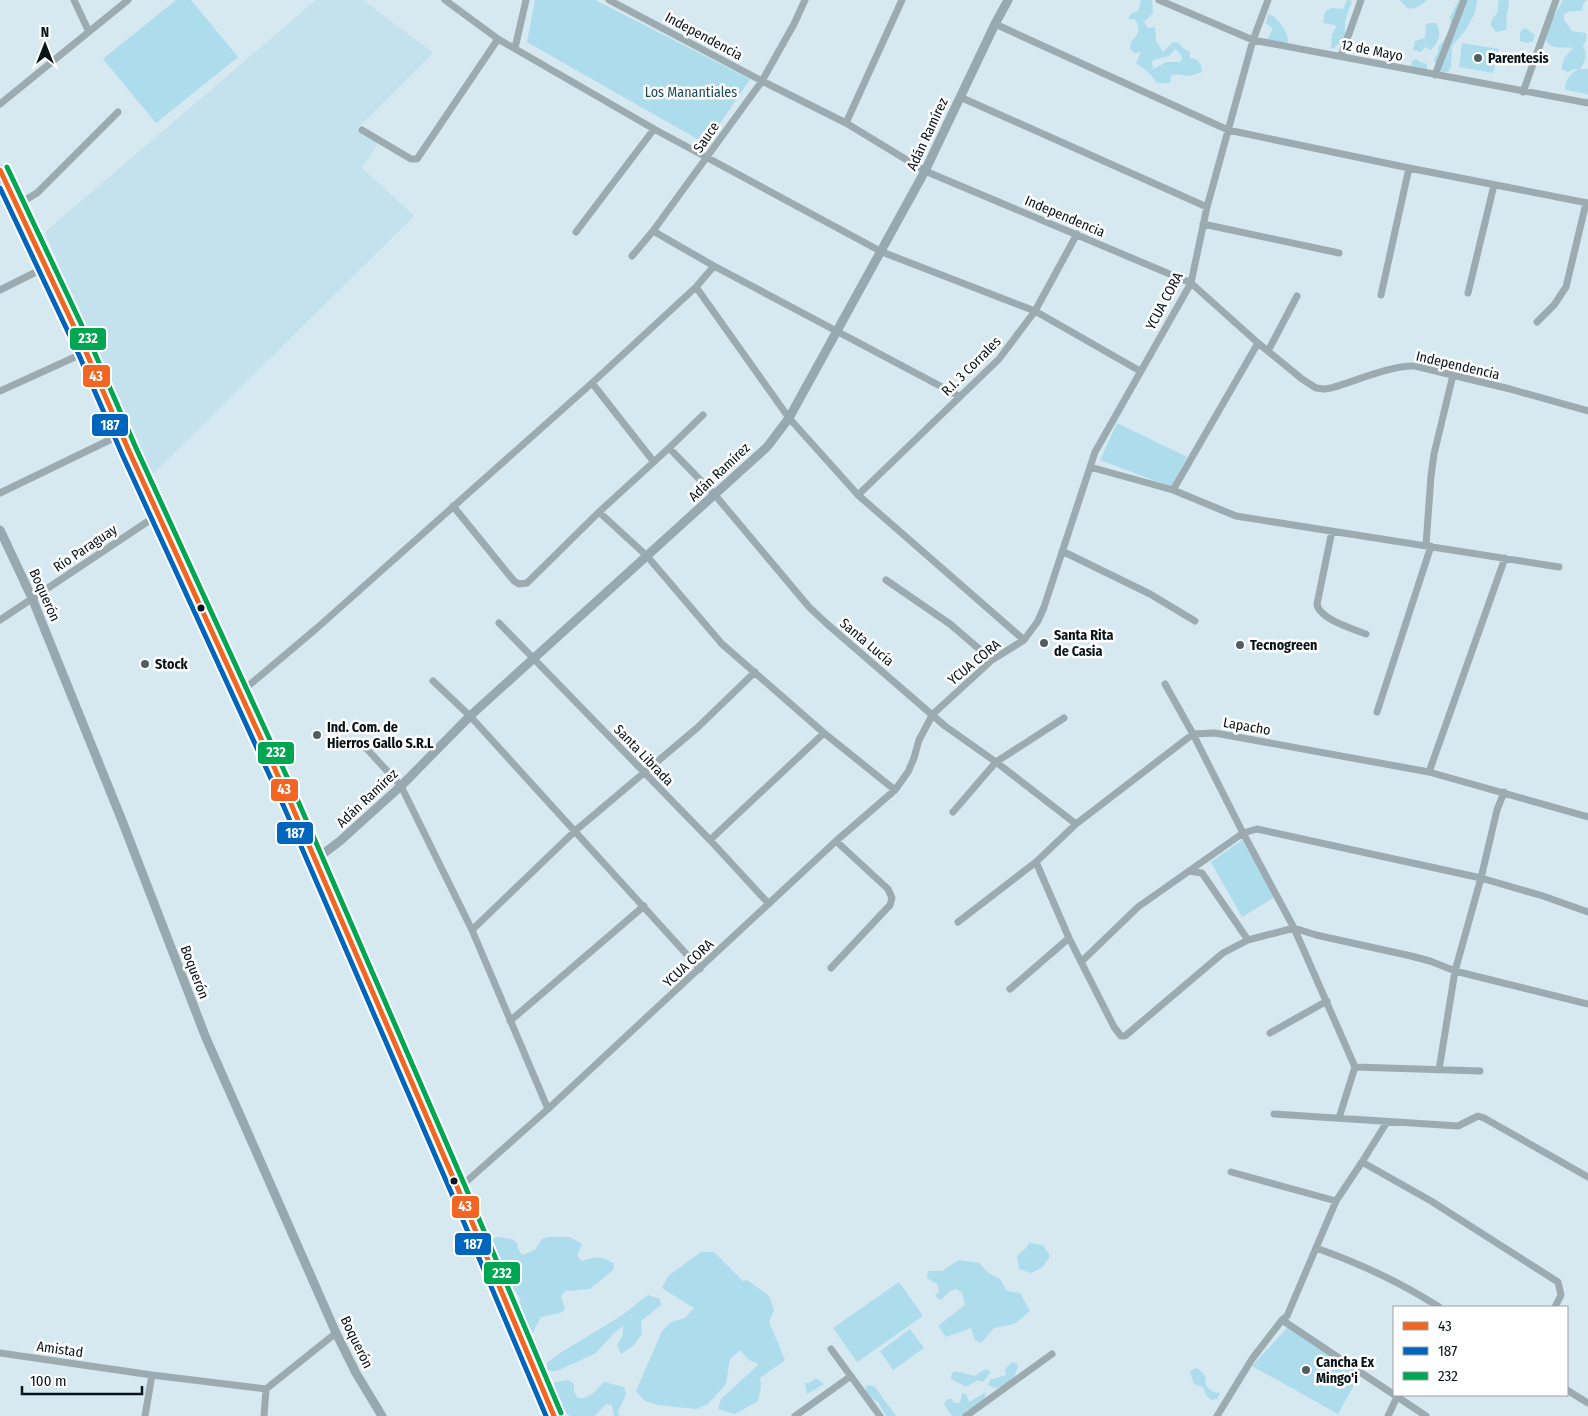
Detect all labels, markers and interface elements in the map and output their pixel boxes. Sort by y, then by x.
street label: Independencia [662,9,746,64]
north arrow [20,20,70,70]
text: N [41,24,49,41]
street label: 12 de Mayo [1339,36,1404,65]
place label: Parentesis [1488,50,1549,67]
marker: Parentesis [1472,52,1484,64]
park label: Los Manantiales [645,84,737,101]
street label: Adán Ramírez [903,95,952,173]
street label: Sauce [690,119,723,156]
street label: Independencia [1022,192,1108,241]
street label: YCUA CORA [1142,269,1187,333]
line badge: 232 [69,327,107,351]
text: 232 [77,330,98,347]
street label: R.I. 3 Corrales [938,333,1005,400]
street label: Independencia [1414,348,1502,383]
line badge: 43 [82,364,111,388]
text: 43 [89,368,103,385]
line badge: 187 [91,413,129,437]
text: 187 [100,417,120,434]
street label: Adán Ramírez [685,439,754,505]
street label: Río Paraguay [50,521,121,576]
street label: Boquerón [25,566,64,624]
unlabelled marker [196,603,206,613]
street label: Santa Lucía [836,615,897,670]
place label: Santa Rita de Casia [1054,627,1113,660]
street label: YCUA CORA [945,636,1005,689]
marker: Santa Rita de Casia [1038,637,1050,649]
place label: Tecnogreen [1250,637,1317,654]
marker: Tecnogreen [1234,639,1246,651]
place label: Stock [155,656,189,673]
marker: Stock [139,658,151,670]
street label: Lapacho [1222,714,1272,739]
place label: Ind. Com. de Hierros Gallo S.R.L [327,719,434,752]
street label: Santa Librada [610,721,677,790]
marker: Ind. Com. de Hierros Gallo S.R.L [311,729,323,741]
line badge: 232 [257,741,295,765]
text: 232 [265,744,286,761]
street label: Adán Ramírez [333,765,402,831]
line badge: 43 [270,778,299,802]
text: 43 [277,781,291,798]
line badge: 187 [276,821,314,845]
text: 187 [285,825,305,842]
street label: YCUA CORA [660,935,718,991]
street label: Boquerón [177,943,213,1001]
unlabelled marker [449,1176,459,1186]
line badge: 43 [451,1195,480,1219]
text: 43 [458,1198,472,1215]
line badge: 187 [454,1232,492,1256]
text: 187 [463,1236,483,1253]
line badge: 232 [483,1261,521,1285]
text: 232 [491,1265,512,1282]
legend [1393,1306,1568,1396]
street label: Boquerón [337,1313,376,1371]
text: 43 [1438,1317,1452,1335]
street label: Amistad [36,1338,84,1361]
text: 187 [1438,1342,1457,1360]
place label: Cancha Ex Mingo'i [1316,1354,1374,1387]
scale bar [22,1364,142,1396]
marker: Cancha Ex Mingo'i [1300,1364,1312,1376]
text: 232 [1438,1367,1458,1385]
text: 100 m [30,1372,67,1390]

